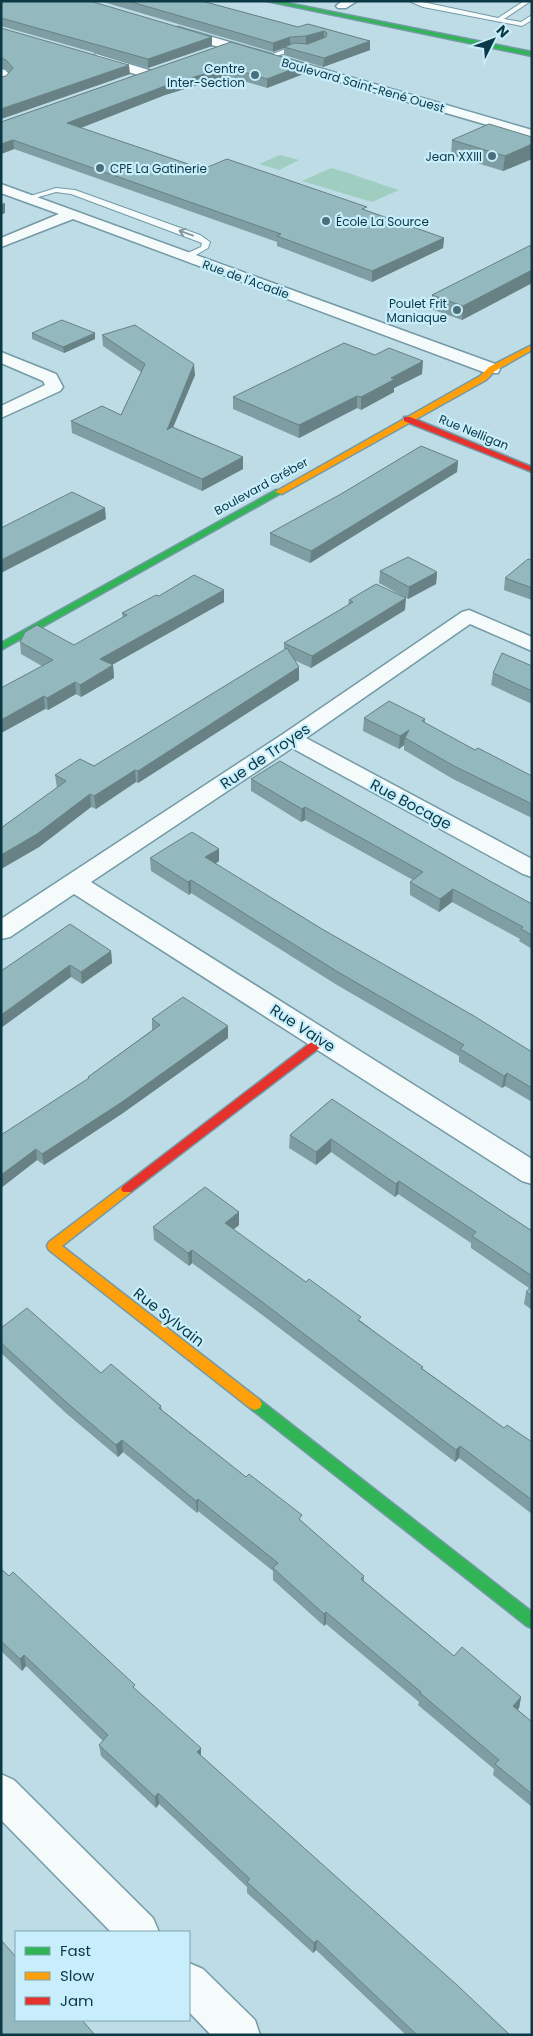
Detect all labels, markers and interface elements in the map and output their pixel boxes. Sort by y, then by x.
north arrow [468,15,518,65]
text: N [492,21,514,42]
street label: Boulevard Saint-René Ouest [280,54,446,116]
place label: Centre Inter-Section [167,60,245,91]
marker: Centre Inter-Section [249,69,261,81]
place label: Jean XXIII [425,148,482,165]
marker: Jean XXIII [486,150,498,162]
place label: CPE La Gatinerie [110,160,207,177]
marker: CPE La Gatinerie [94,162,106,174]
place label: École La Source [336,213,429,230]
marker: École La Source [320,215,332,227]
one-way arrow [178,227,194,237]
street label: Rue de l'Acadie [200,255,292,303]
place label: Poulet Frit Maniaque [387,295,447,326]
marker: Poulet Frit Maniaque [451,304,463,316]
street label: Rue Nelligan [436,410,512,454]
street label: Boulevard Gréber [211,453,312,519]
street label: Rue de Troyes [216,718,314,794]
street label: Rue Bocage [367,774,455,834]
street label: Rue Vaive [266,999,340,1057]
street label: Rue Sylvain [129,1283,209,1351]
legend [15,1931,190,2021]
text: Fast [60,1940,91,1961]
text: Slow [60,1965,95,1986]
text: Jam [60,1990,94,2011]

